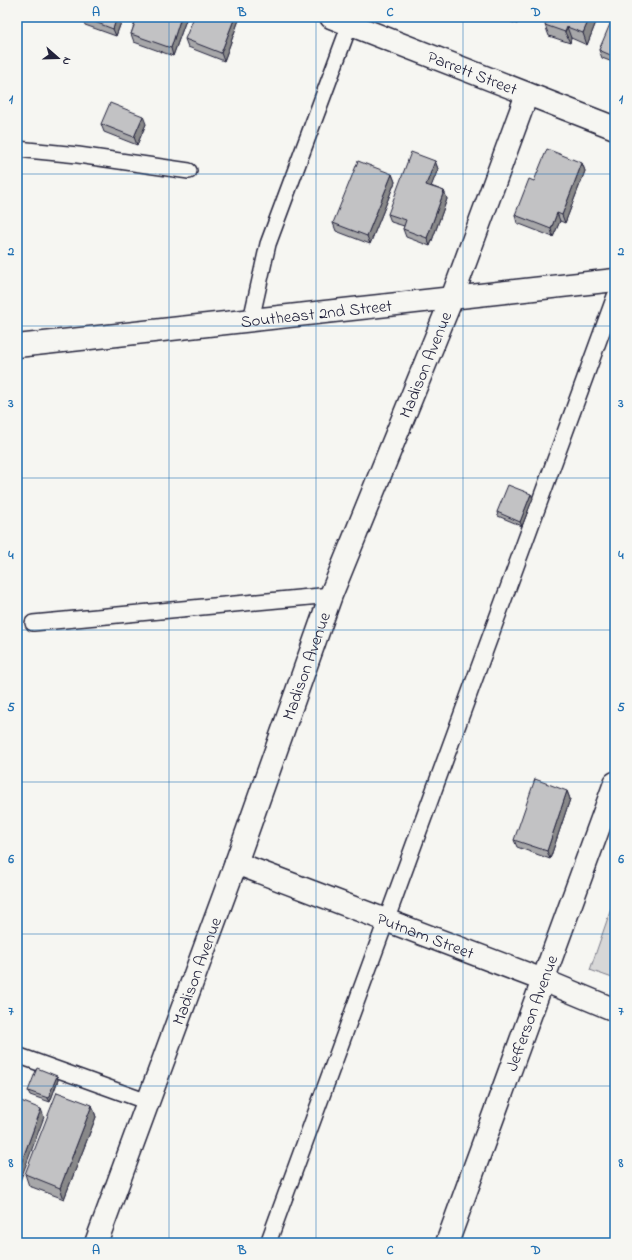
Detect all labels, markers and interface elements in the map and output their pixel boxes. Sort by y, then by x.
text: A [92,3,100,22]
text: B [237,3,247,22]
text: C [386,3,394,22]
text: D [530,3,541,22]
north arrow [38,38,78,78]
street label: Parrett Street [423,45,521,103]
text: N [58,55,75,67]
text: 1 [9,90,14,109]
text: 1 [619,90,624,109]
text: 2 [7,242,15,261]
text: 2 [617,242,625,261]
street label: Southeast 2nd Street [239,294,394,335]
street label: Madison Avenue [393,308,459,422]
text: 3 [7,394,14,413]
text: 3 [617,394,624,413]
text: 4 [7,546,14,565]
text: 4 [617,546,624,565]
street label: Madison Avenue [277,609,338,724]
text: 5 [7,698,15,717]
text: 5 [617,698,625,717]
text: 6 [7,850,14,869]
text: 6 [617,850,624,869]
street label: Putnam Street [373,907,478,967]
street label: Madison Avenue [166,914,229,1029]
street label: Jefferson Avenue [500,951,565,1075]
text: 7 [8,1002,14,1021]
text: 7 [618,1002,624,1021]
text: 8 [8,1154,14,1173]
text: 8 [618,1154,624,1173]
text: A [92,1241,100,1260]
text: B [237,1241,247,1260]
text: C [386,1241,394,1260]
text: D [530,1241,541,1260]

